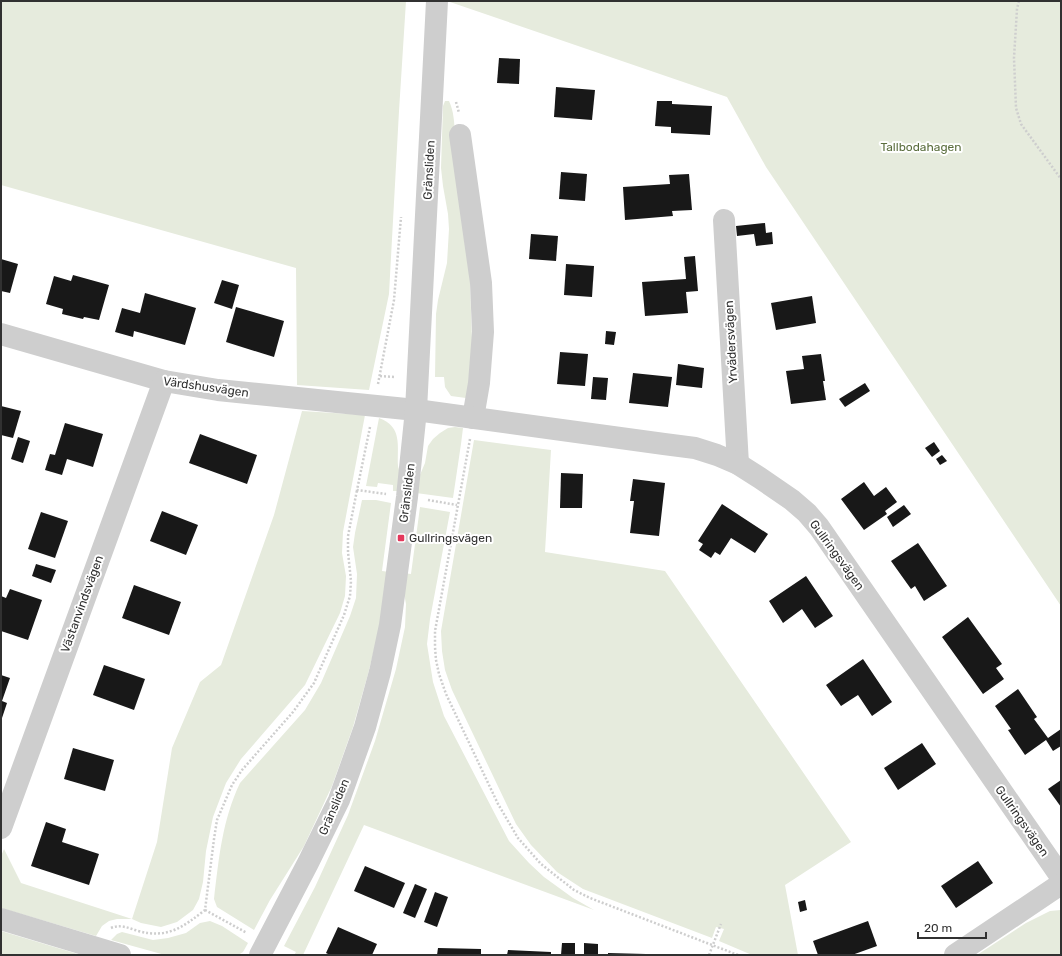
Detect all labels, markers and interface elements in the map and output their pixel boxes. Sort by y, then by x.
street label: Gränsliden [420,140,438,200]
park label: Tallbodahagen [880,140,962,154]
street label: Yrvädersvägen [722,300,740,384]
street label: Värdshusvägen [162,374,250,400]
street label: Gränsliden [396,463,418,523]
street label: Gullringsvägen [807,517,867,593]
place label: Gullringsvägen [409,531,492,545]
marker: Gullringsvägen [396,533,406,543]
street label: Västanvindsvägen [58,553,106,655]
street label: Gränsliden [316,777,352,837]
street label: Gullringsvägen [992,783,1052,859]
scale bar [918,914,986,940]
text: 20 m [924,921,952,935]

